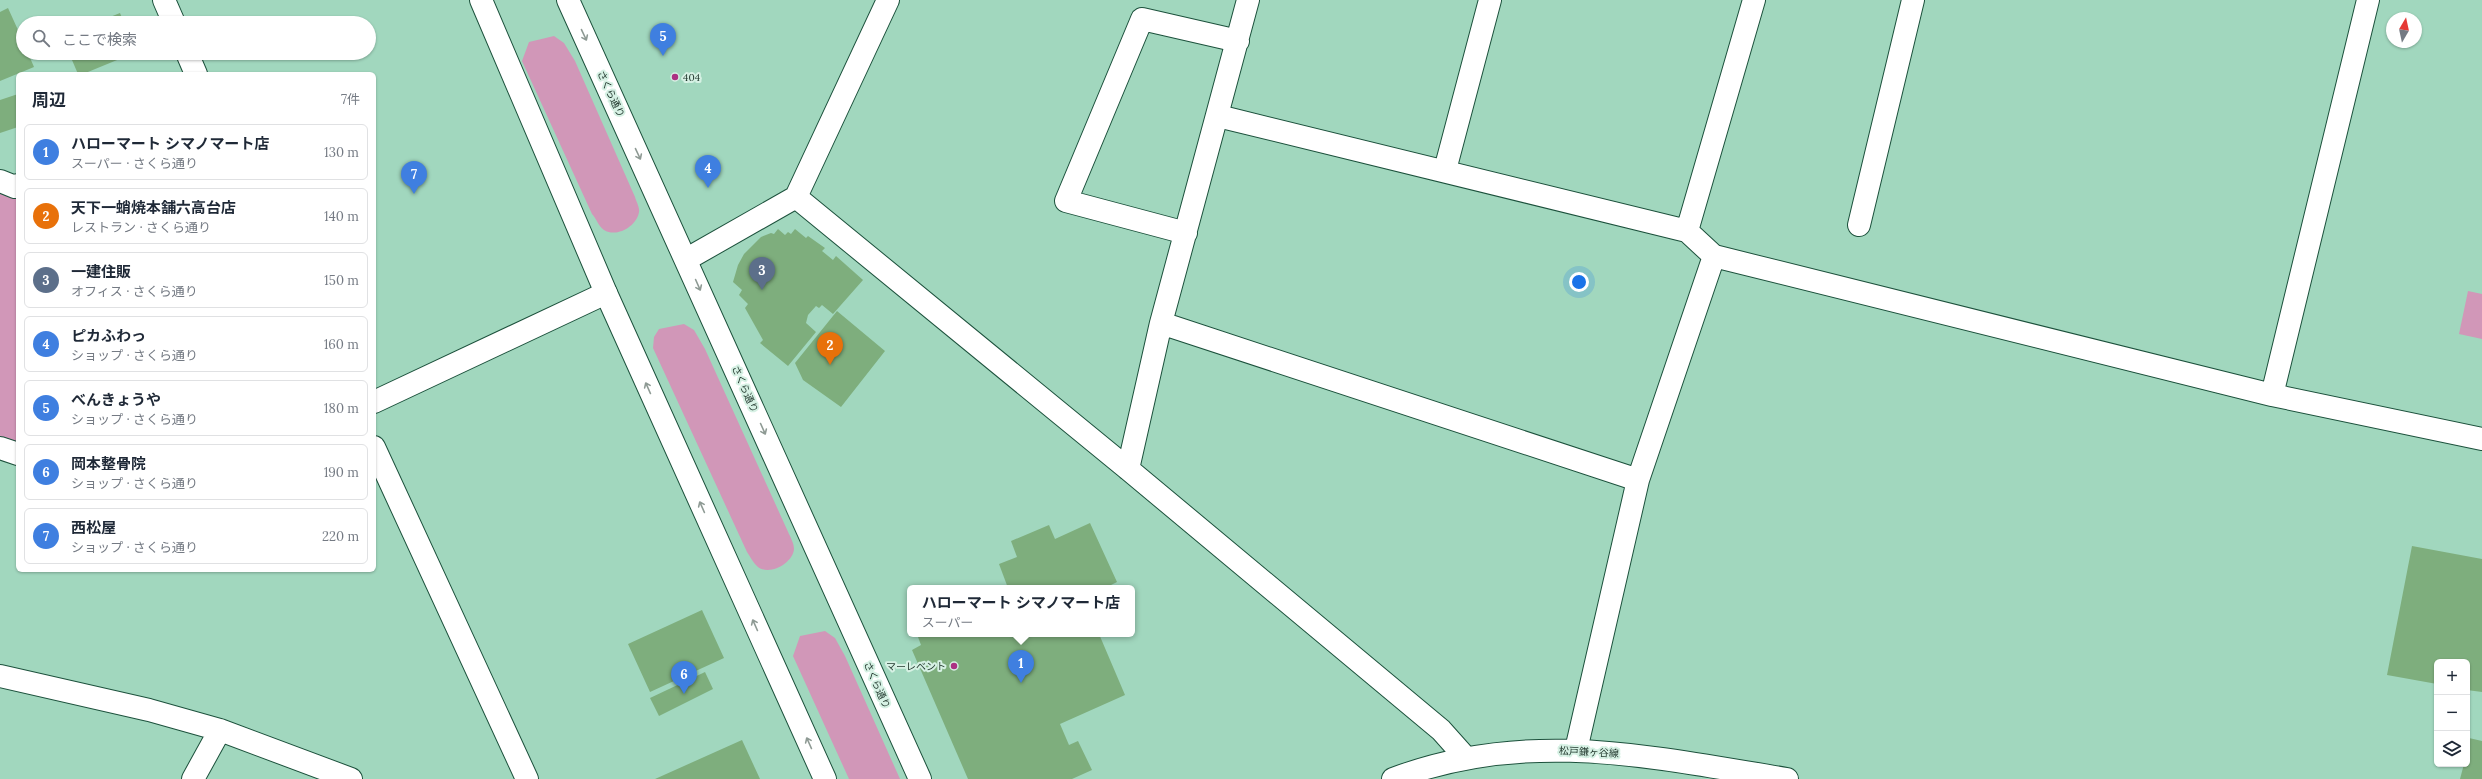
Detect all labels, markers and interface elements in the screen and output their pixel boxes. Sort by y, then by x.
north arrow [2386,12,2422,48]
search box [16,16,376,60]
pin: 5 [650,23,676,56]
icon: search [30,27,52,49]
one-way arrow [581,29,588,41]
text: ここで検索 [62,30,137,49]
street label: さくら通り [595,69,627,119]
place label: 404 [683,71,701,84]
marker: 404 [670,72,680,82]
text: 周辺 [32,89,66,111]
text: 7件 [341,91,360,108]
text: ハローマート シマノマート店 [71,134,270,153]
text: 1 [43,144,49,161]
text: 130 m [324,144,359,161]
one-way arrow [635,147,642,159]
text: スーパー · さくら通り [71,155,198,172]
pin: 4 [695,155,721,188]
pin: 7 [401,161,427,194]
text: 天下一蛸焼本舗六高台店 [71,198,236,217]
text: 2 [43,208,49,225]
text: 140 m [324,208,359,225]
text: レストラン · さくら通り [71,219,211,236]
pin: 3 [749,257,775,290]
text: 一建住販 [71,262,131,281]
text: 3 [42,272,50,289]
text: 150 m [324,272,359,289]
your location [1569,272,1589,292]
one-way arrow [695,278,702,290]
text: オフィス · さくら通り [71,283,198,300]
text: ピカふわっ [71,326,146,345]
pin: 2 [817,332,843,365]
text: 4 [42,336,50,353]
text: 160 m [324,336,359,353]
text: ショップ · さくら通り [71,347,198,364]
street label: さくら通り [729,364,761,414]
one-way arrow [644,382,651,394]
text: べんきょうや [71,390,161,409]
text: 5 [42,400,50,417]
text: 180 m [324,400,359,417]
text: ショップ · さくら通り [71,411,198,428]
one-way arrow [760,422,767,434]
text: 岡本整骨院 [71,454,146,473]
text: 6 [42,464,50,481]
text: 190 m [324,464,359,481]
text: ショップ · さくら通り [71,475,198,492]
one-way arrow [698,501,705,513]
text: 西松屋 [71,518,116,537]
text: 7 [43,528,49,545]
text: 220 m [322,528,359,545]
text: ショップ · さくら通り [71,539,198,556]
popup [907,585,1135,637]
text: ハローマート シマノマート店 [922,593,1120,612]
text: スーパー [922,614,974,631]
one-way arrow [751,619,758,631]
pin: 1 [1008,650,1034,683]
map controls [2434,659,2470,767]
button: + [2434,659,2470,695]
street label: さくら通り [861,660,893,710]
place label: マーレベント [886,660,946,673]
pin: 6 [671,661,697,694]
marker: マーレベント [949,661,959,671]
button: − [2434,695,2470,731]
button: layers [2434,731,2470,767]
one-way arrow [805,738,812,750]
street label: 松戸鎌ヶ谷線 [1559,744,1619,760]

